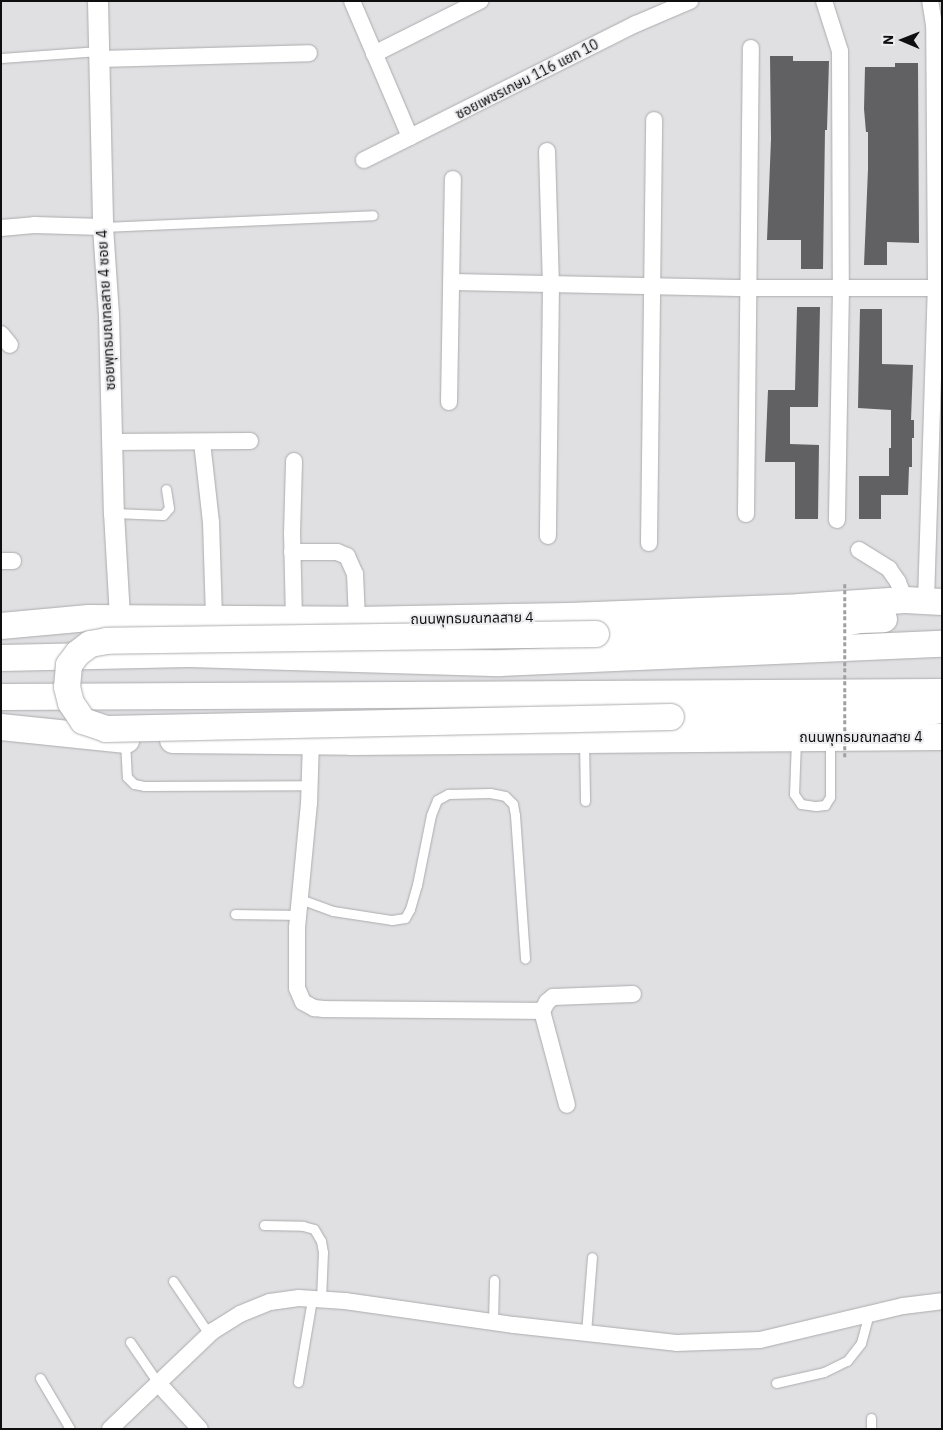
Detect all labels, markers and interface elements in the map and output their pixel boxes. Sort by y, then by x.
north arrow [878,15,928,65]
text: N [879,35,897,45]
street label: ซอยเพชรเกษม 116 แยก 10 [453,36,601,122]
street label: ซอยพุทธมณฑลสาย 4 ซอย 4 [93,229,119,391]
street label: ถนนพุทธมณฑลสาย 4 [410,609,534,627]
street label: ถนนพุทธมณฑลสาย 4 [799,729,923,745]

